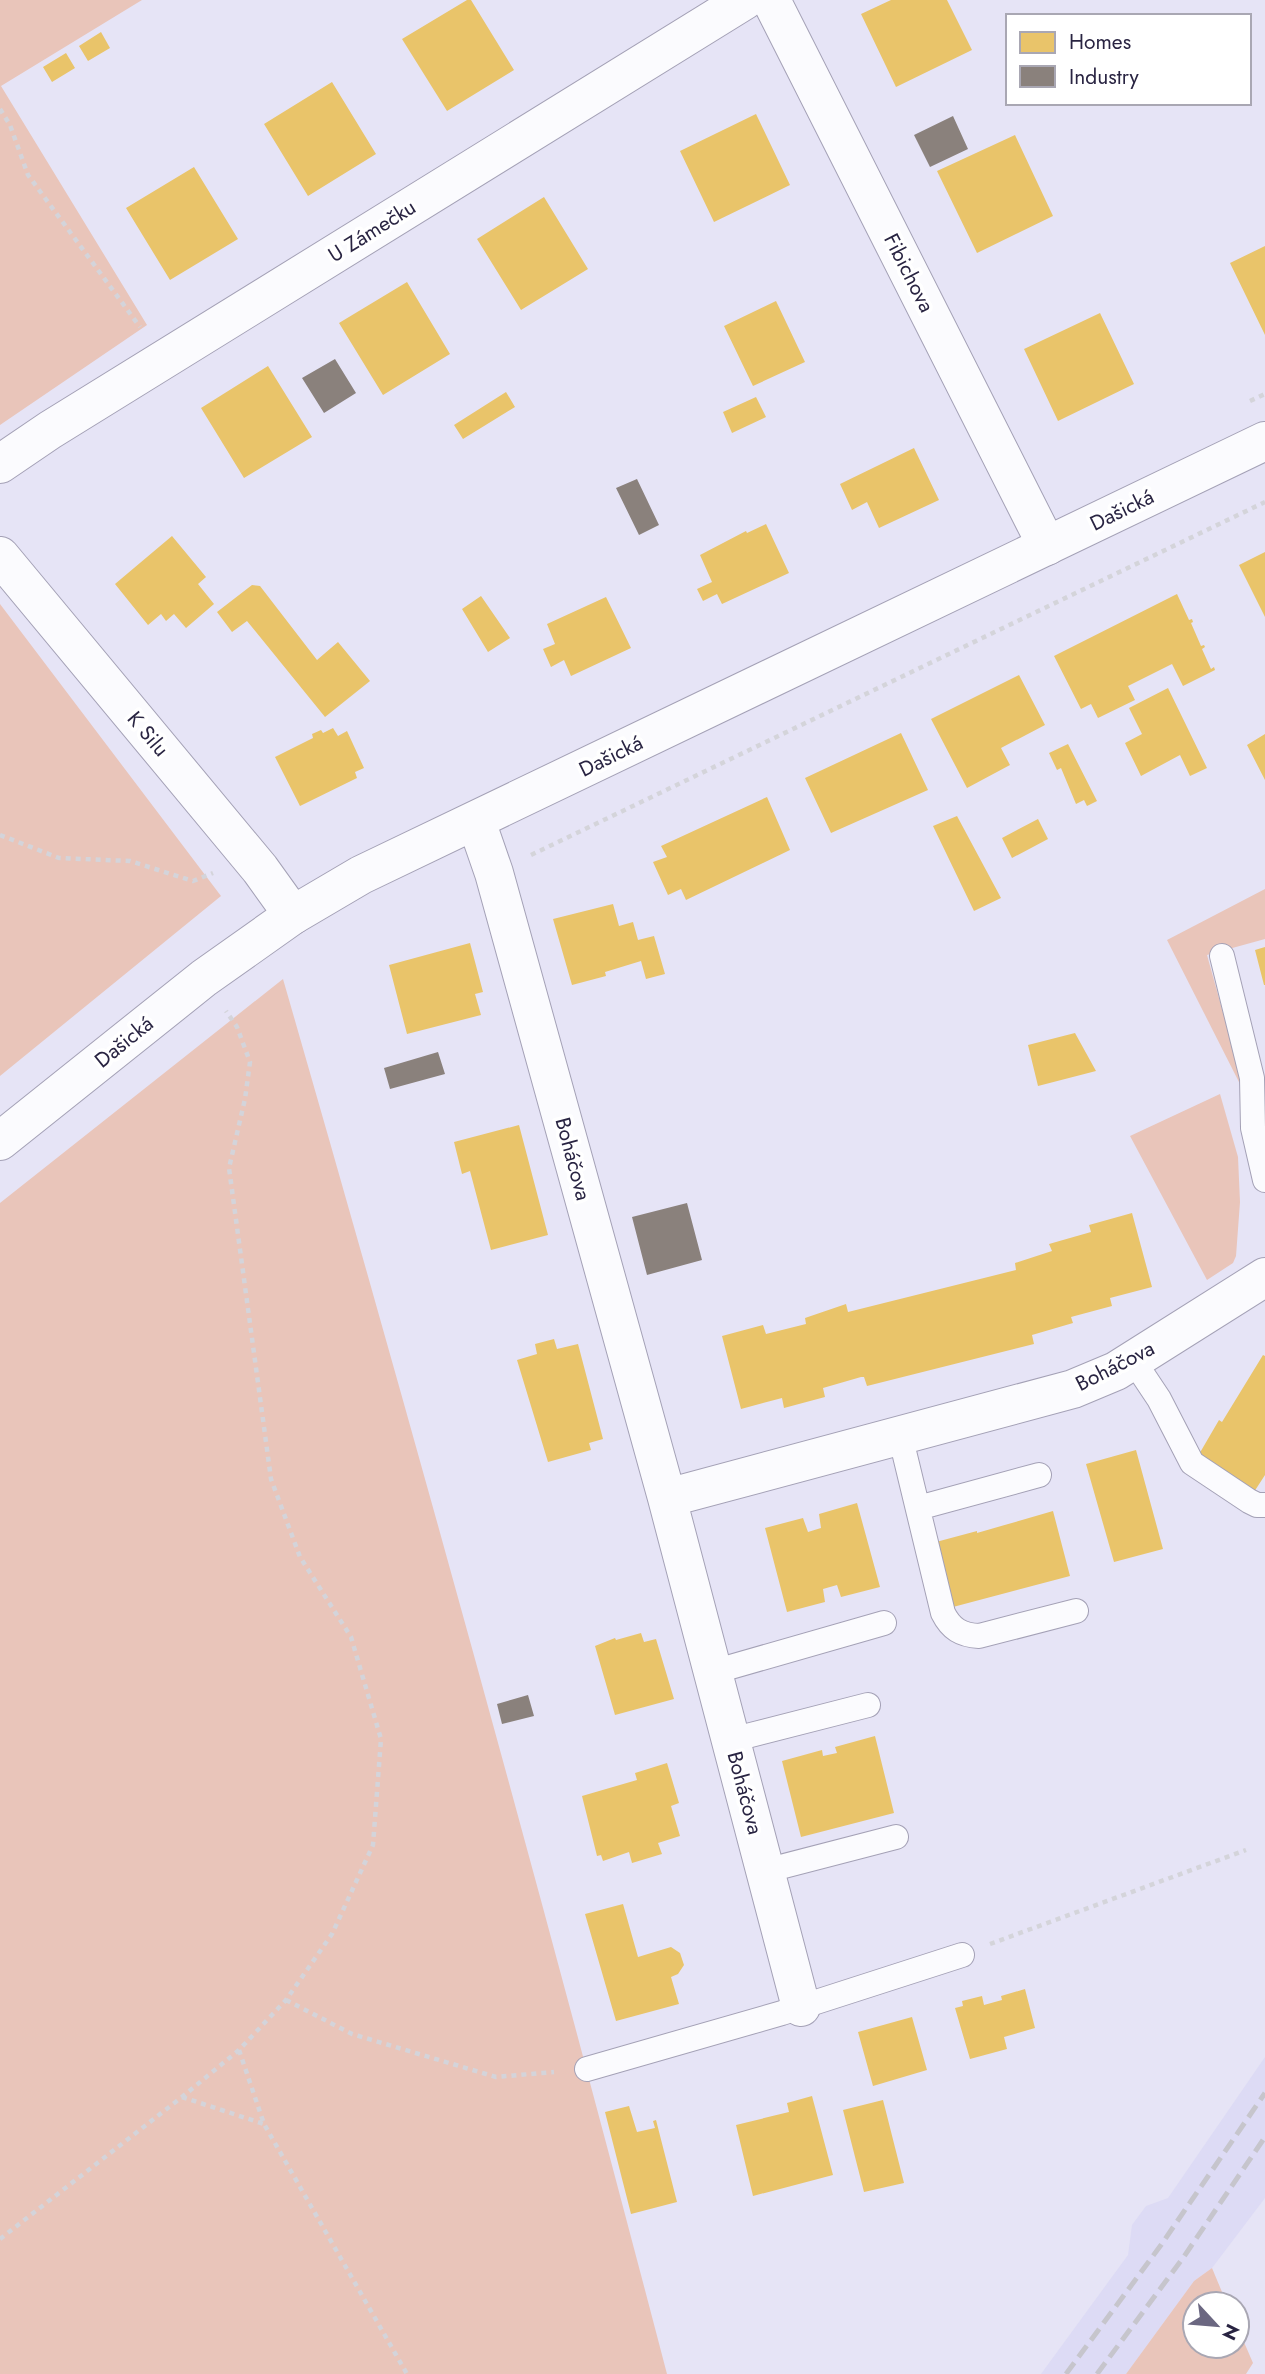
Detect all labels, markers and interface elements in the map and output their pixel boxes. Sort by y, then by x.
legend [1006,14,1251,105]
text: Homes [1069,27,1131,57]
text: Industry [1069,62,1140,92]
street label: U Zámečku [322,192,422,270]
street label: Fibichova [876,228,942,318]
street label: Dašická [1085,482,1159,538]
street label: K Silu [120,705,176,763]
street label: Dašická [574,728,648,784]
street label: Dašická [88,1009,160,1075]
street label: Boháčova [548,1114,598,1204]
street label: Boháčova [1070,1333,1160,1399]
street label: Boháčova [720,1748,770,1838]
north arrow [1181,2290,1251,2360]
text: N [1215,2320,1246,2345]

